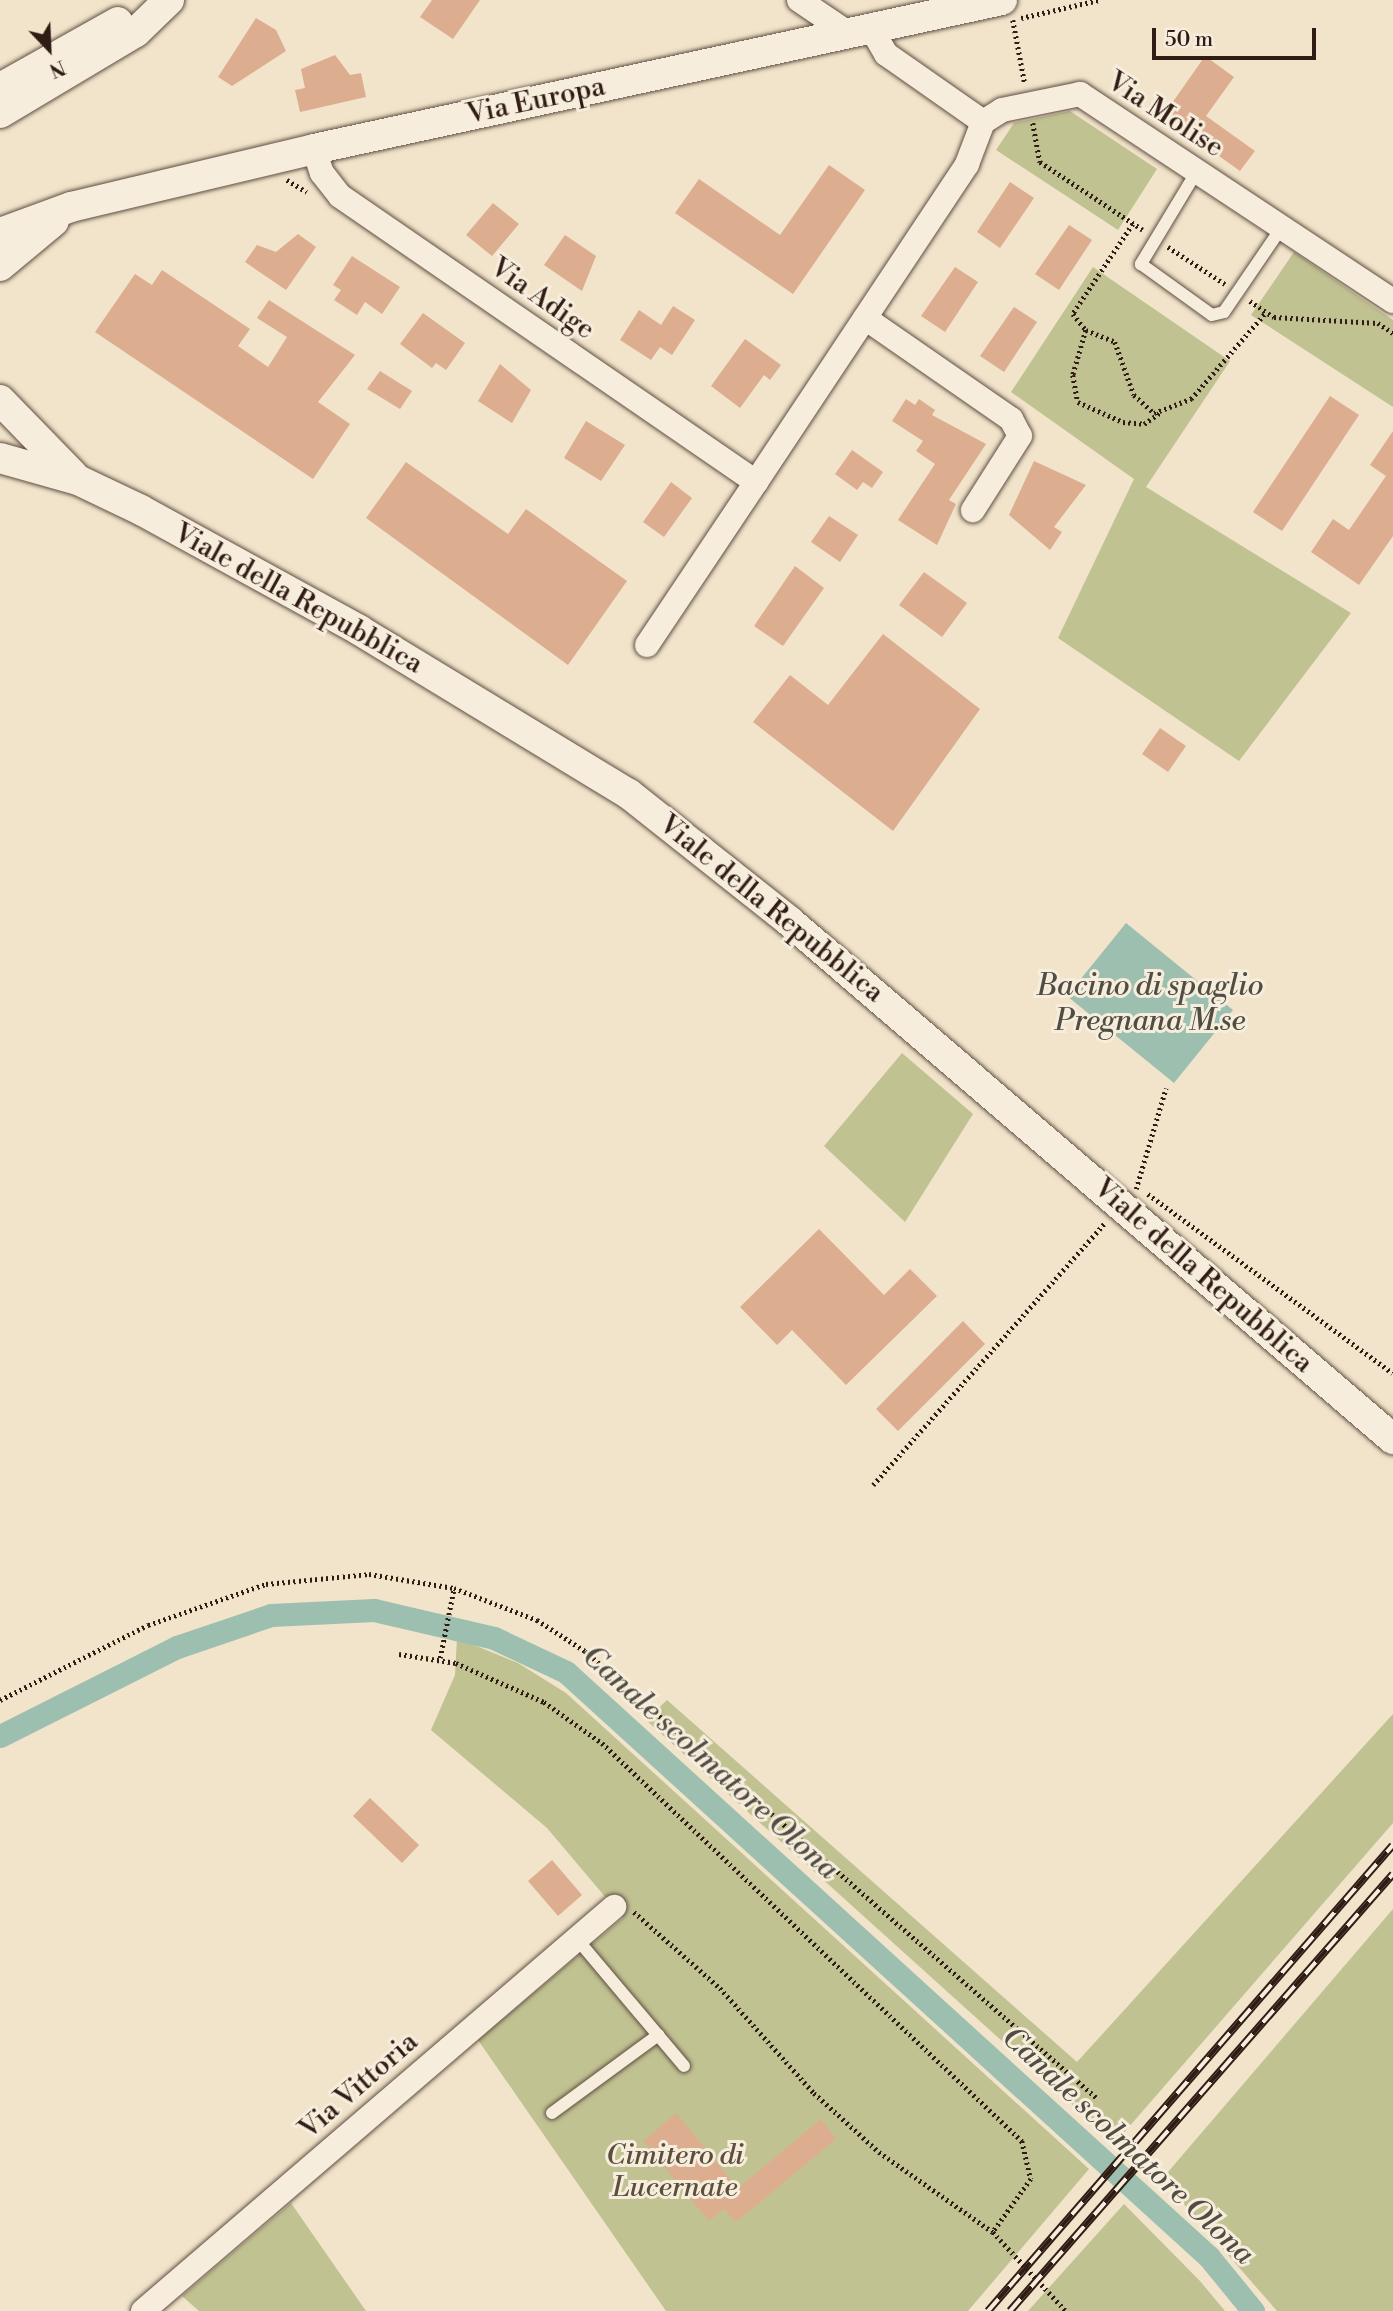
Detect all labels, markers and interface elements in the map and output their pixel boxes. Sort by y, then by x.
north arrow [14,14,84,84]
scale bar [1155,14,1320,58]
text: 50 m [1165,27,1213,53]
text: N [46,54,69,82]
street label: Via Molise [1100,65,1230,165]
street label: Via Europa [464,70,608,132]
street label: Via Adige [483,251,601,347]
street label: Viale della Repubblica [168,516,428,682]
street label: Viale della Repubblica [652,808,890,1010]
water label: Bacino di spaglio Pregnana M.se [1037,968,1263,1038]
street label: Viale della Repubblica [1086,1172,1320,1380]
water label: Canale scolmatore Olona [575,1638,845,1888]
water label: Canale scolmatore Olona [994,2020,1262,2272]
street label: Via Vittoria [293,2025,425,2147]
park label: Cimitero di Lucernate [606,2139,744,2205]

